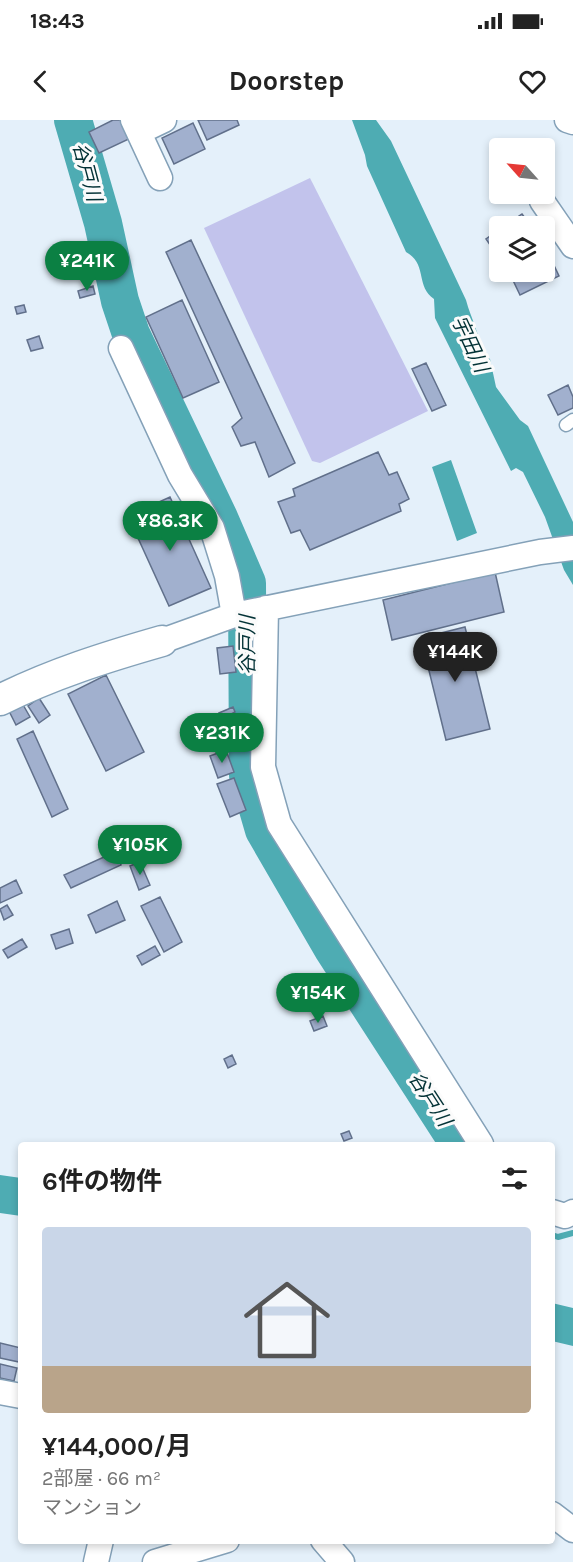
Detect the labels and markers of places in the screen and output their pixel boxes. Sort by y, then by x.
pin: ¥241K [45,241,129,292]
pin: ¥86.3K [121,501,219,552]
pin: ¥144K [413,632,497,683]
pin: ¥231K [180,713,264,764]
pin: ¥105K [98,825,182,876]
pin: ¥154K [276,973,360,1024]

